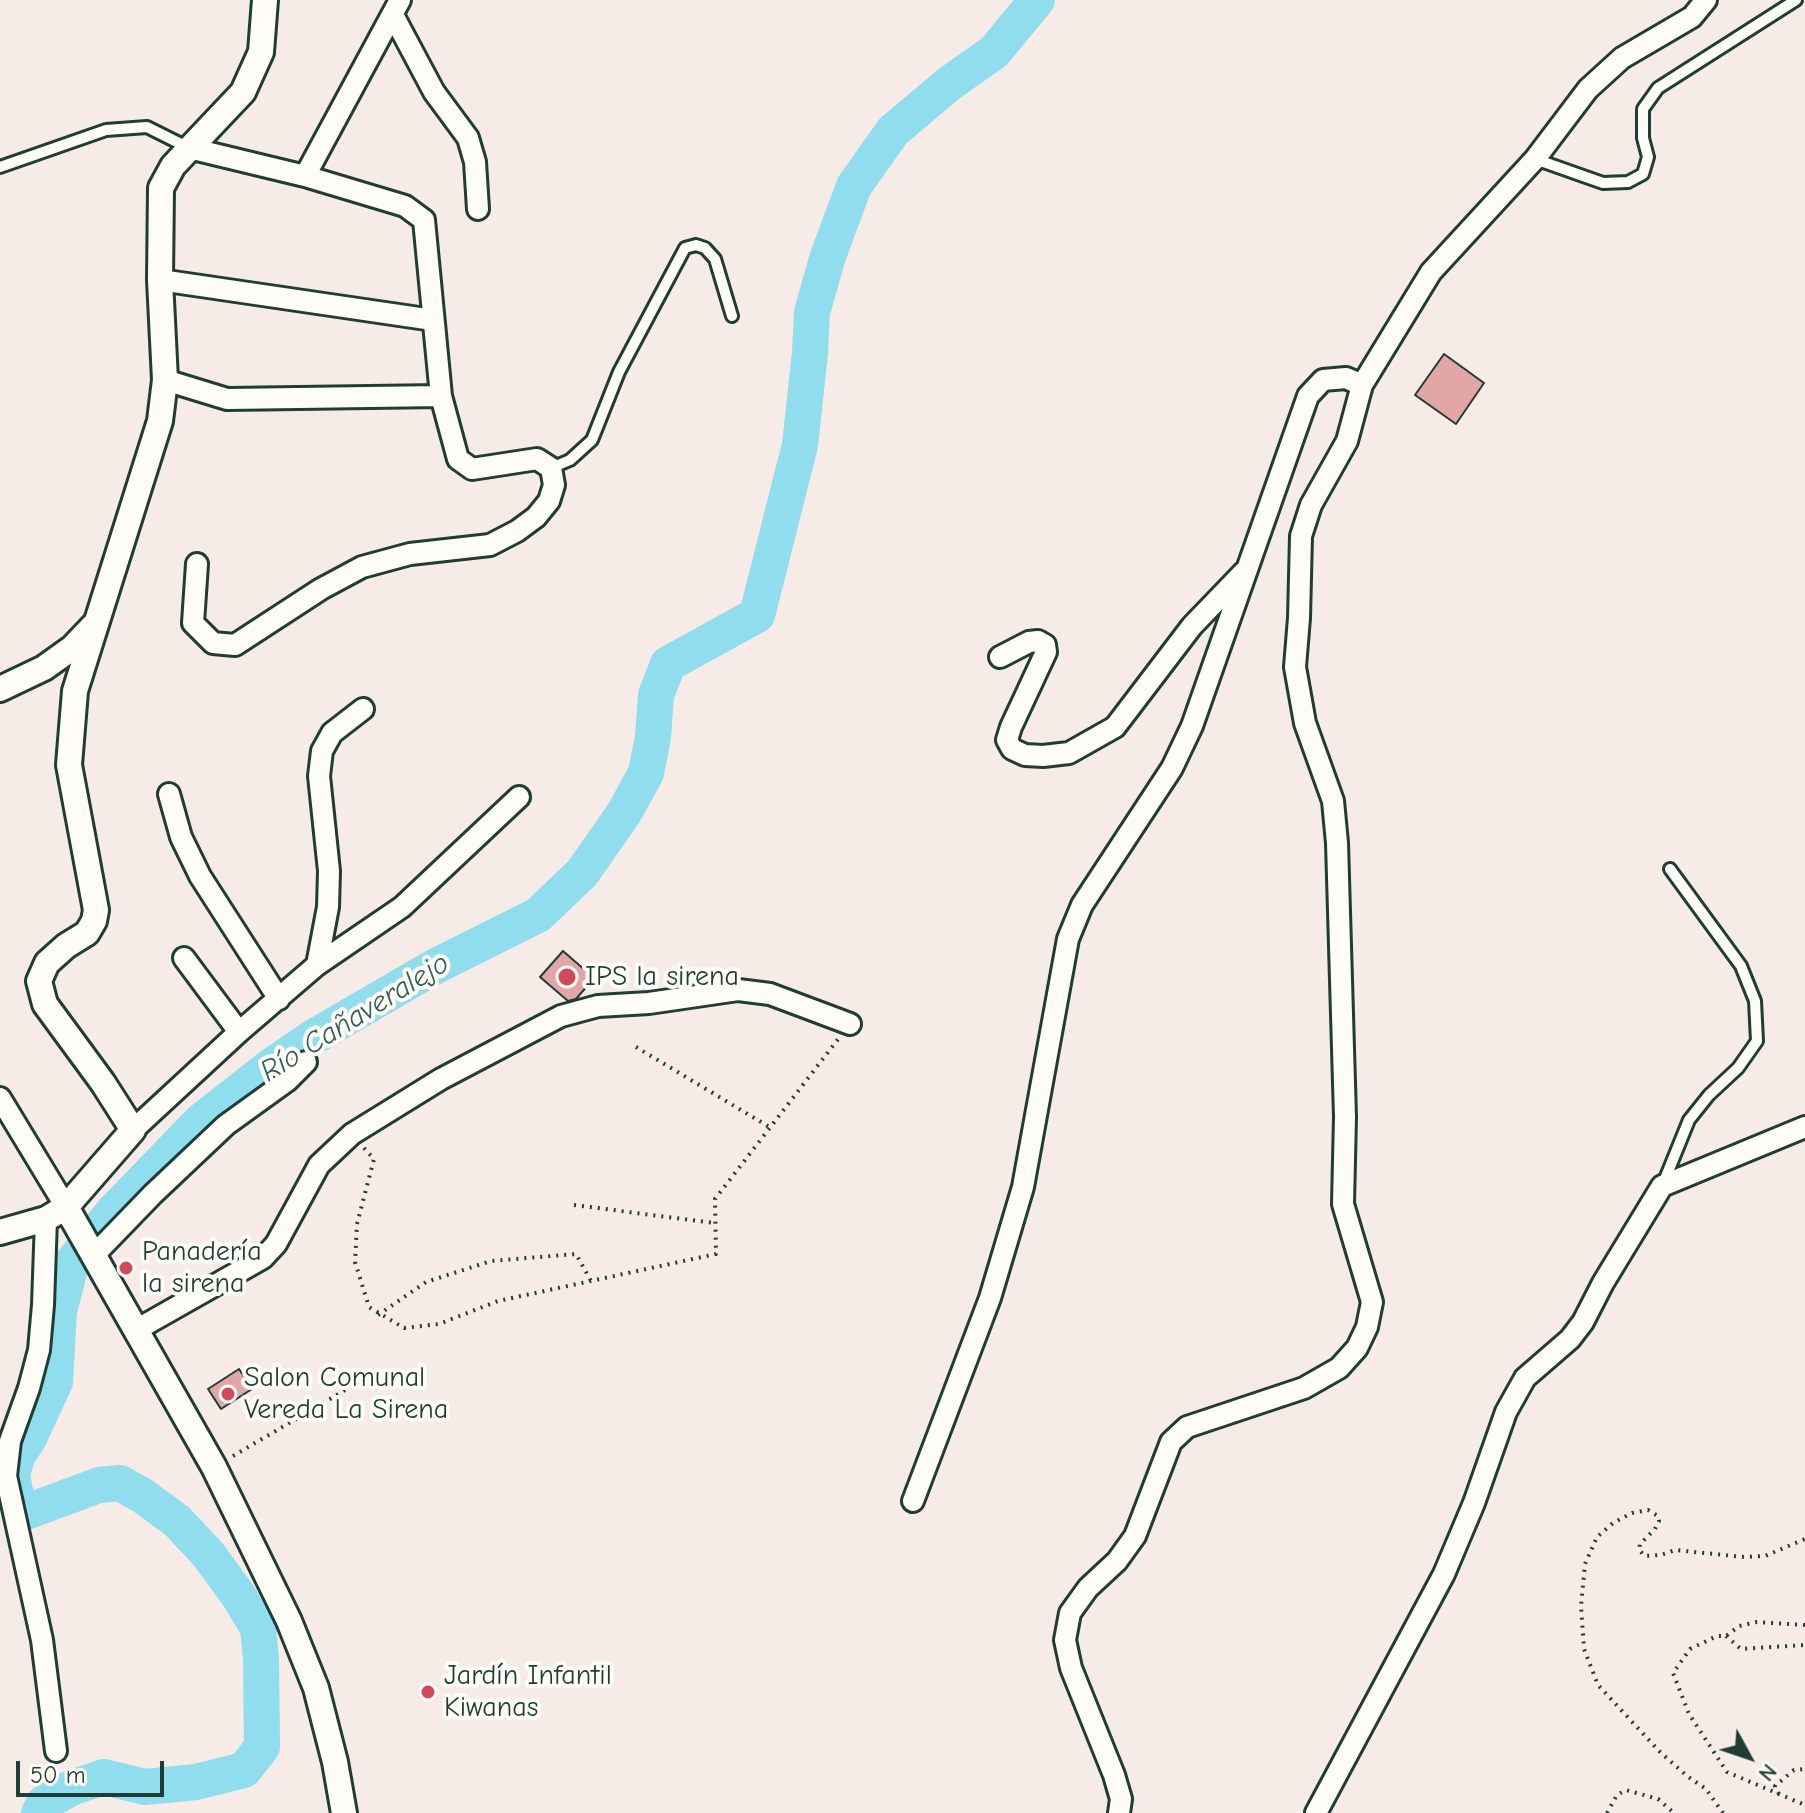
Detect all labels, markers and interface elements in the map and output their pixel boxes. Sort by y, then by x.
water label: Río Cañaveralejo [254,946,456,1090]
place label: IPS la sirena [585,960,739,994]
marker: IPS la sirena [556,966,578,988]
place label: Panadería la sirena [142,1235,262,1301]
marker: Panadería la sirena [117,1259,135,1277]
place label: Salon Comunal Vereda La Sirena [244,1361,448,1427]
marker: Salon Comunal Vereda La Sirena [219,1385,237,1403]
place label: Jardín Infantil Kiwanas [444,1659,612,1725]
marker: Jardín Infantil Kiwanas [419,1683,437,1701]
north arrow [1709,1717,1789,1797]
scale bar [20,1745,168,1795]
text: N [1753,1759,1782,1786]
text: 50 m [30,1761,86,1789]

